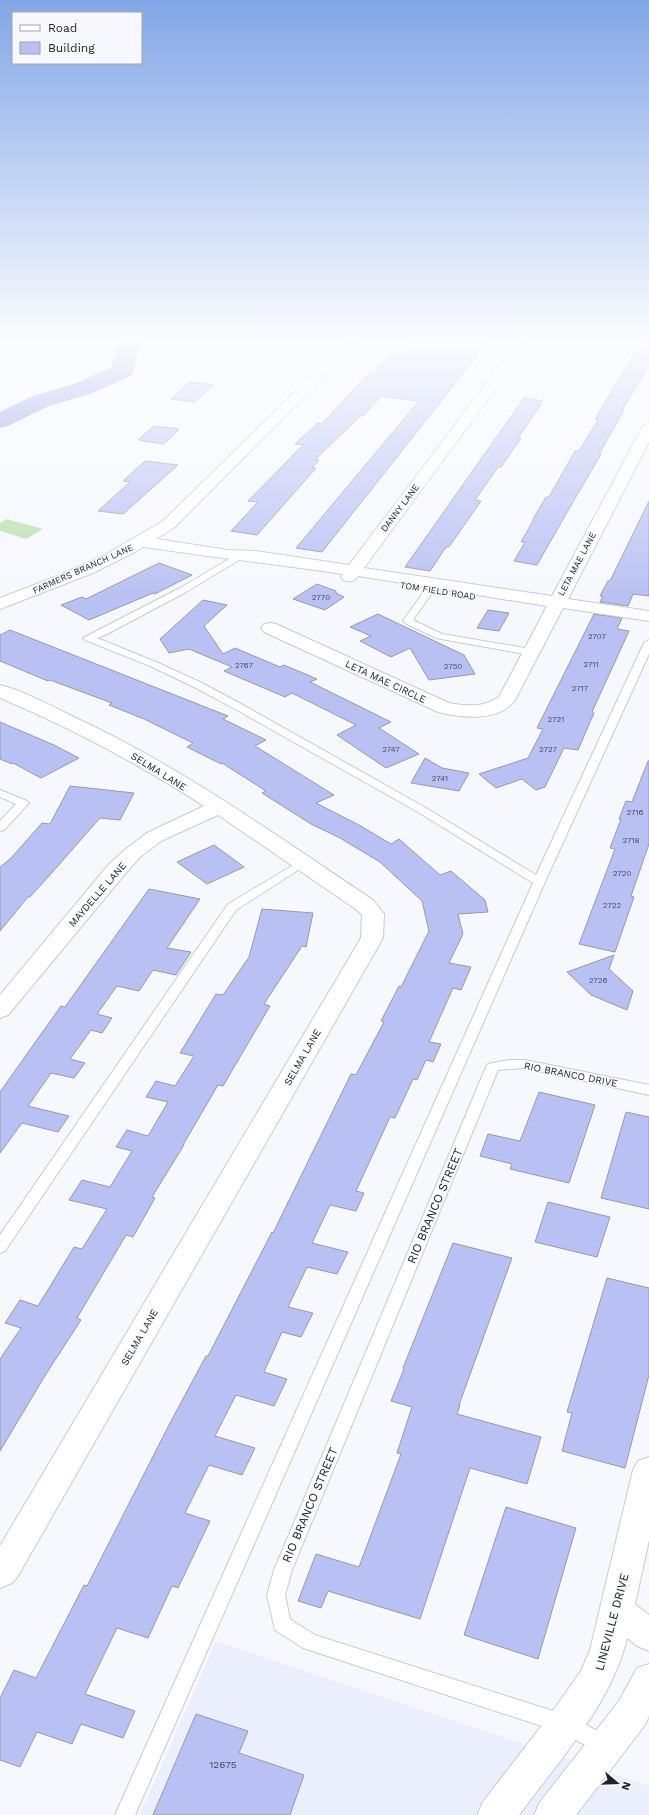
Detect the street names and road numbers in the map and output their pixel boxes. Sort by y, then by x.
street label: DANNY LANE [379,482,421,534]
street label: LETA MAE LANE [556,530,598,597]
street label: FARMERS BRANCH LANE [31,542,135,596]
street label: TOM FIELD ROAD [399,580,477,602]
street label: LETA MAE CIRCLE [344,658,428,705]
street label: SELMA LANE [129,750,188,793]
street label: MAYDELLE LANE [66,860,128,929]
street label: SELMA LANE [282,1027,323,1087]
street label: RIO BRANCO DRIVE [523,1060,619,1089]
street label: RIO BRANCO STREET [404,1146,466,1266]
street label: SELMA LANE [119,1307,160,1367]
street label: RIO BRANCO STREET [279,1445,341,1565]
street label: LINEVILLE DRIVE [592,1571,632,1672]

